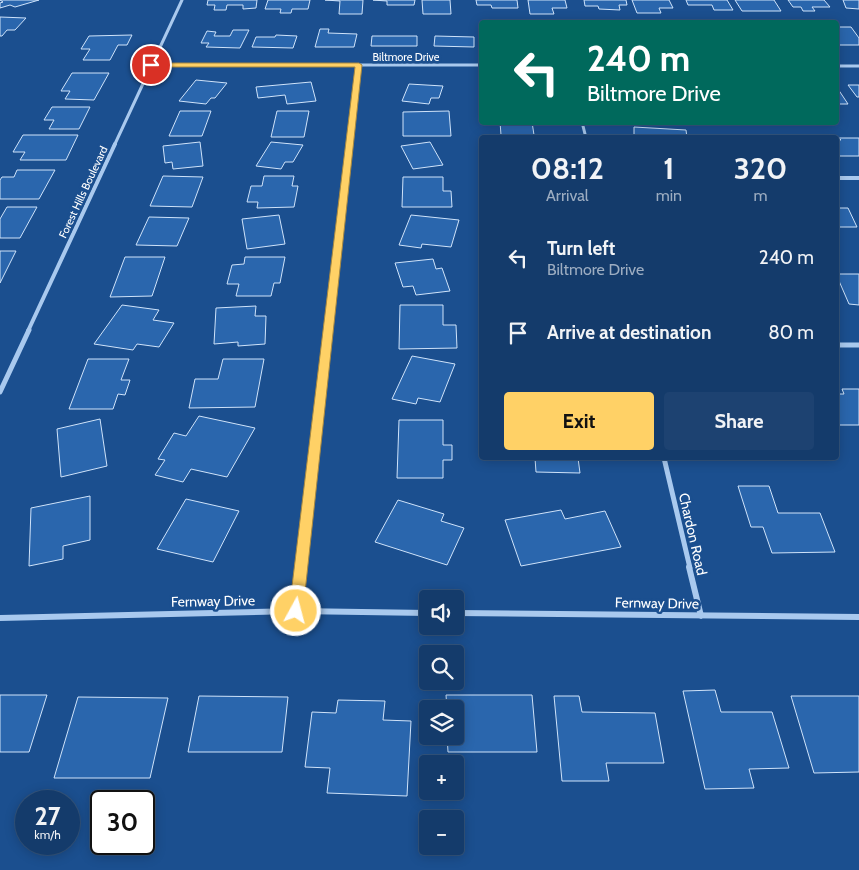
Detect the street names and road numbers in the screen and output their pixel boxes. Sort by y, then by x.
street label: Biltmore Drive [373,50,440,64]
street label: Forest Hills Boulevard [56,144,110,240]
street label: Chardon Road [675,491,711,577]
street label: Fernway Drive [171,591,255,611]
street label: Fernway Drive [615,593,699,613]

